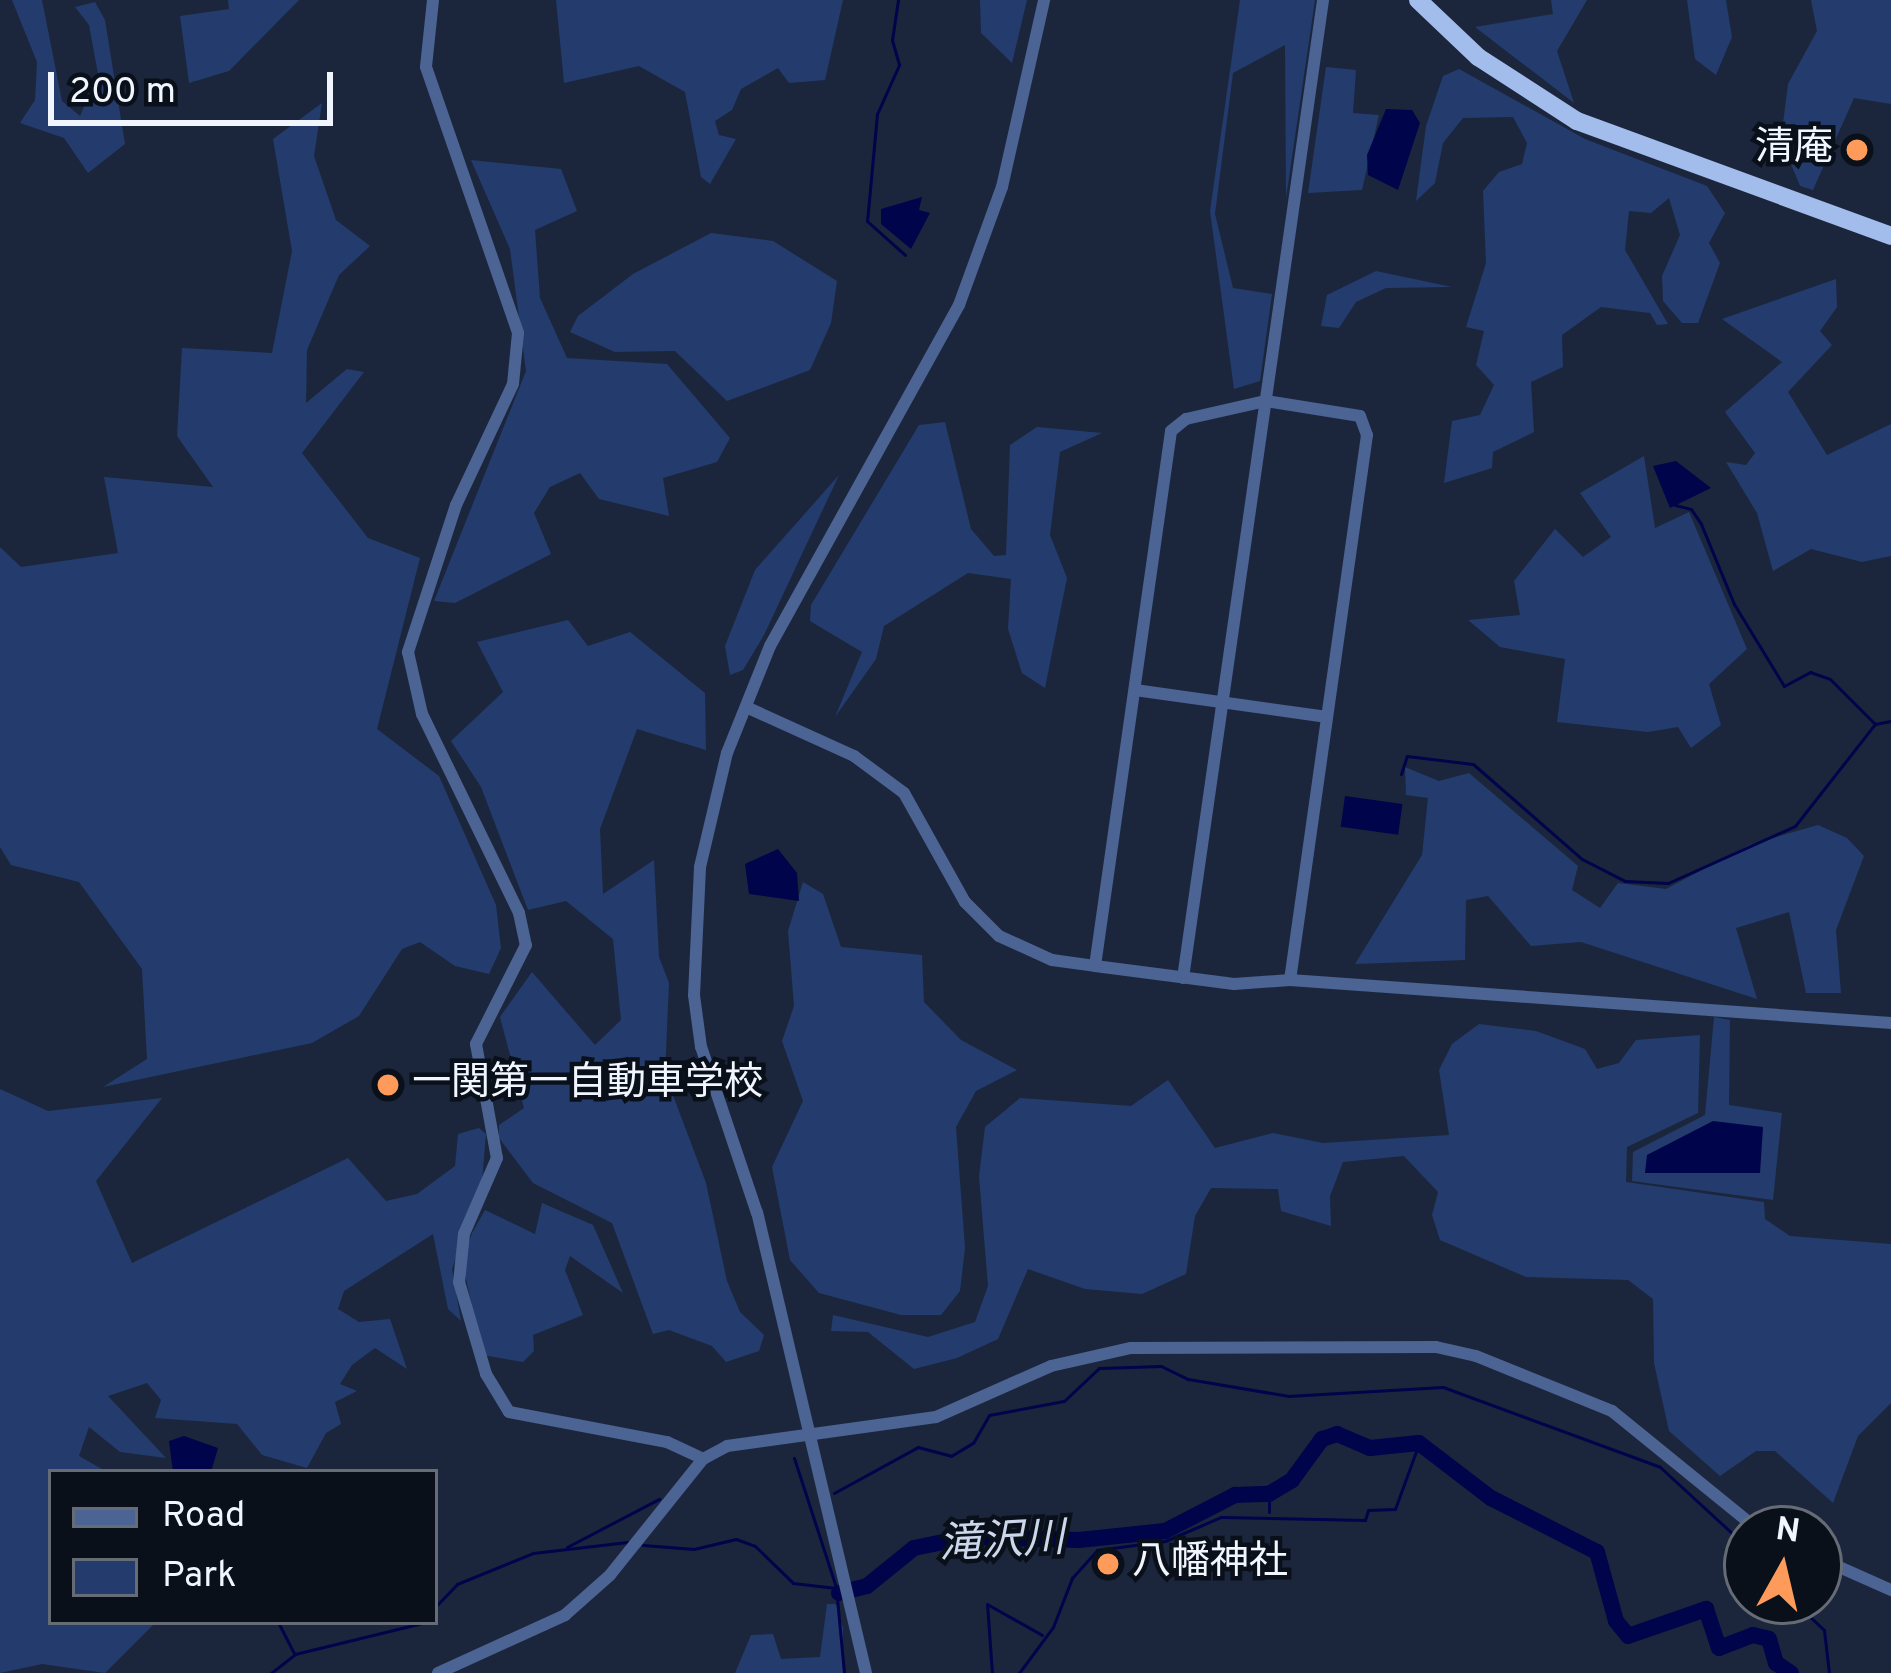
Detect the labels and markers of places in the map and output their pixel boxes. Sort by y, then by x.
place label: 清庵 [1755,127,1833,173]
marker: 清庵 [1844,137,1870,163]
place label: 一関第一自動車学校 [412,1062,763,1108]
marker: 一関第一自動車学校 [375,1072,401,1098]
place label: 八幡神社 [1132,1541,1288,1587]
marker: 八幡神社 [1095,1551,1121,1577]

